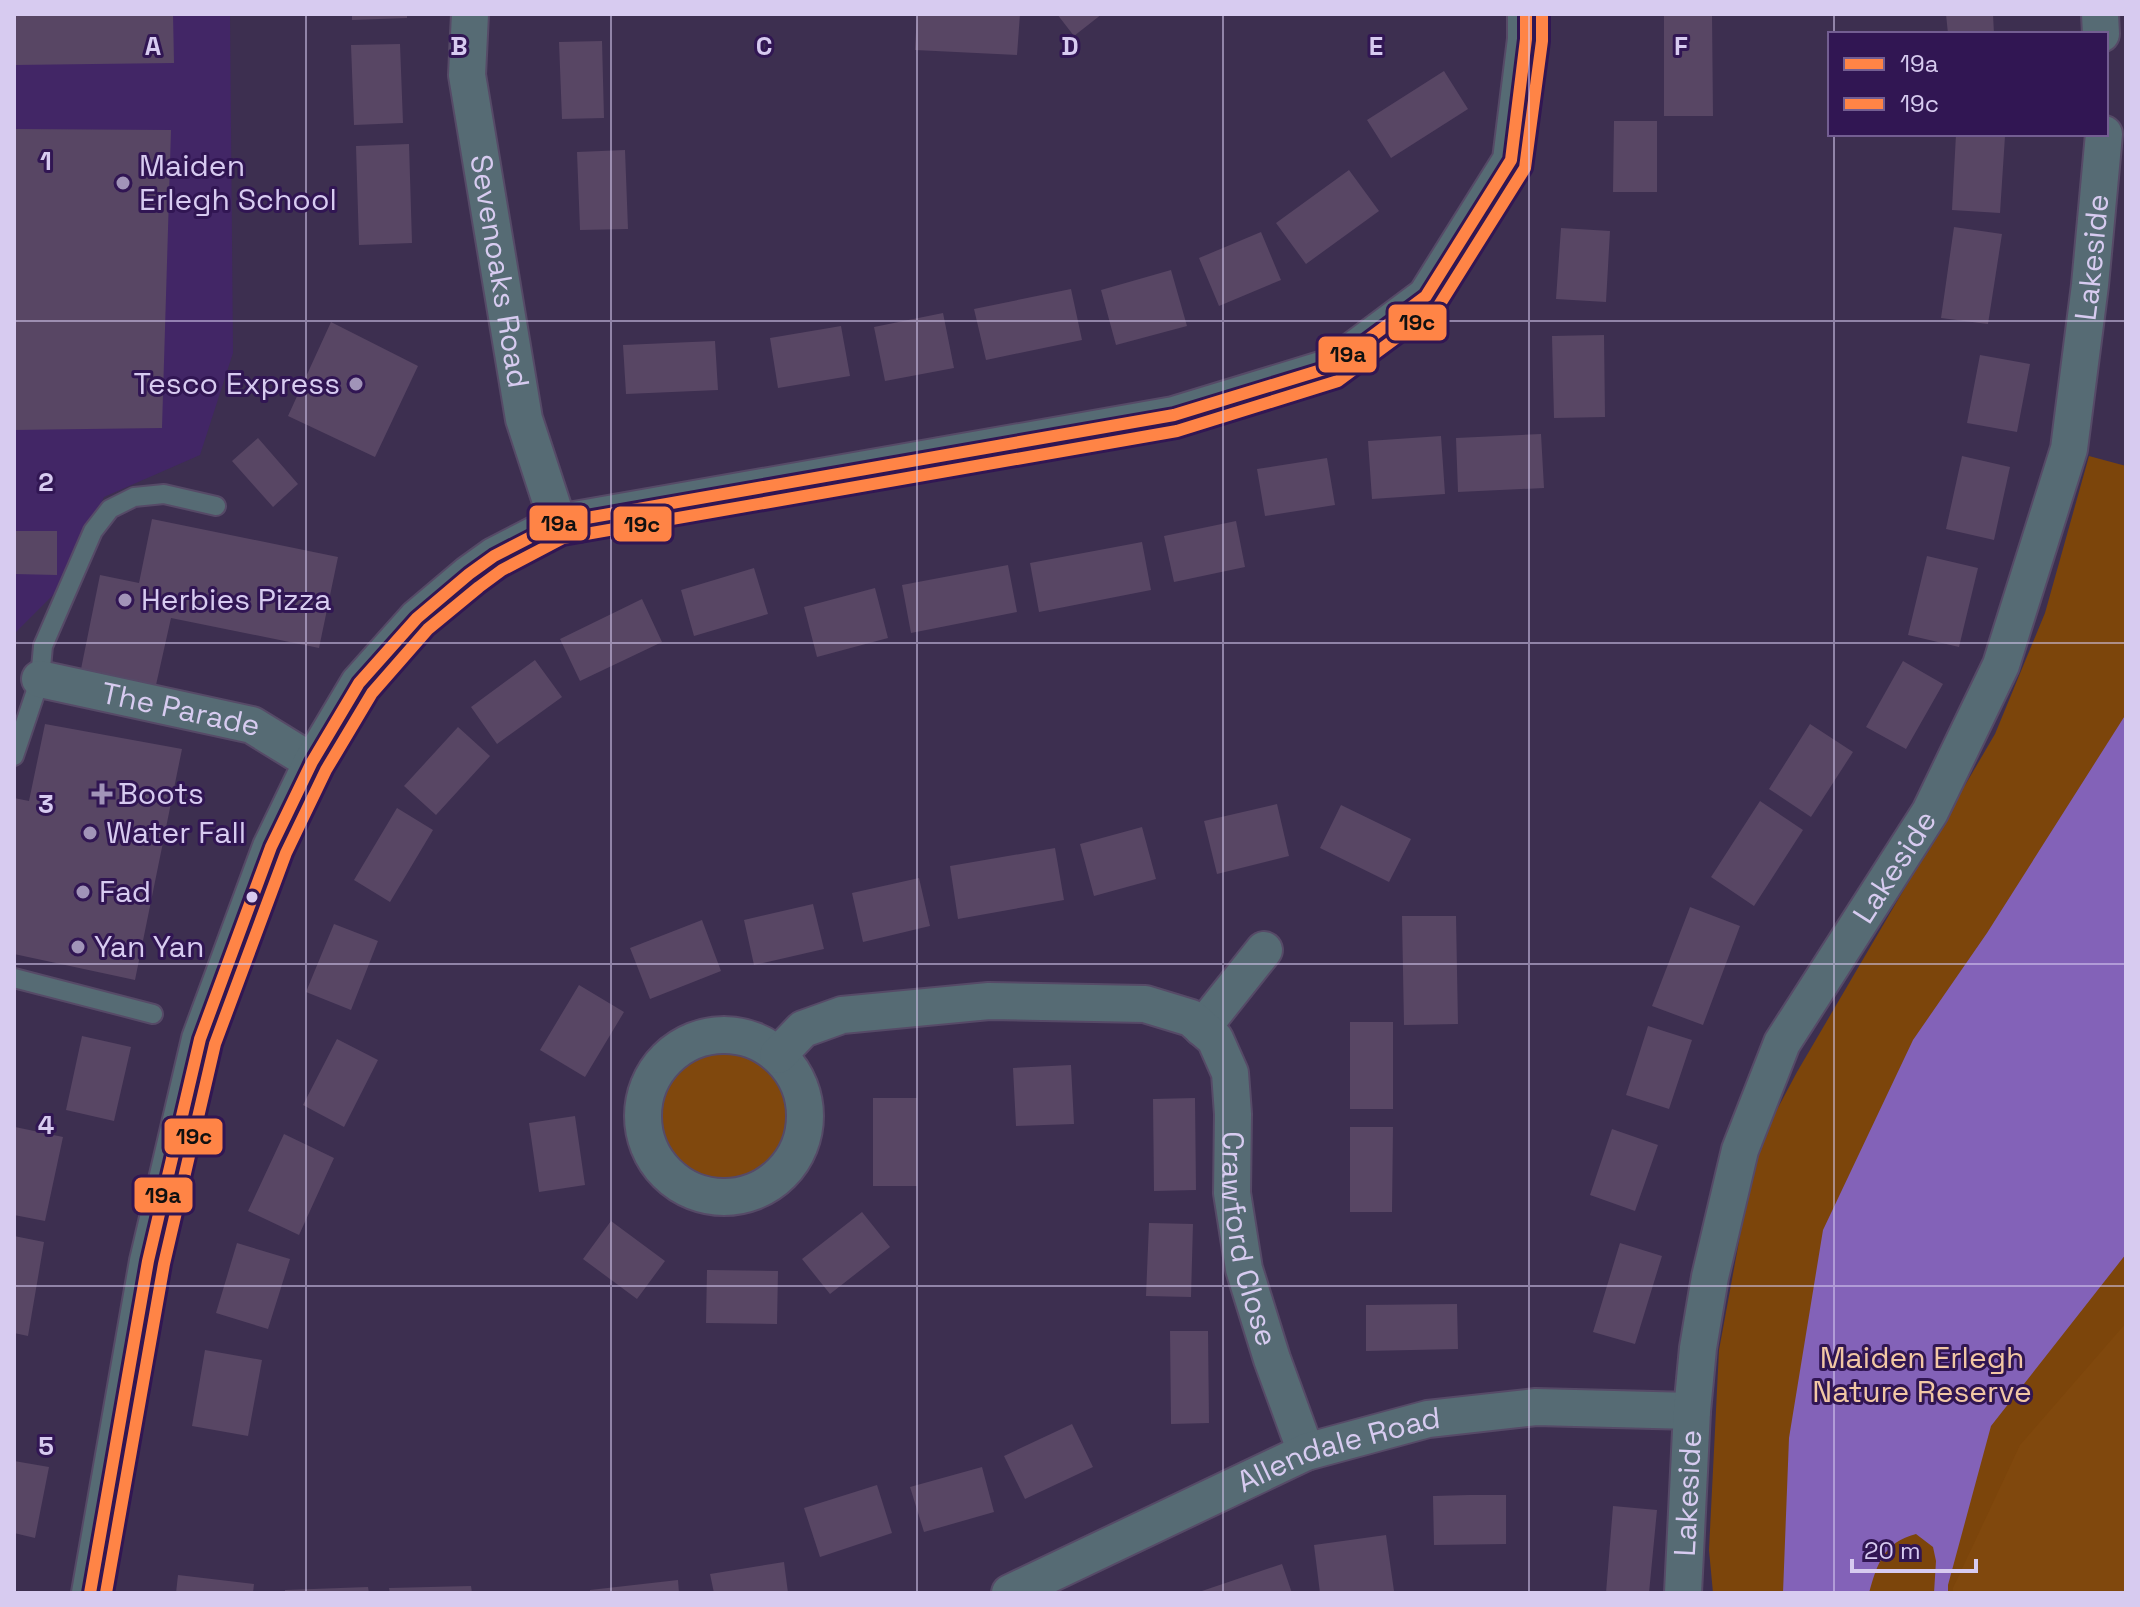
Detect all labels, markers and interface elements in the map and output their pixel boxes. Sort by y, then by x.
text: A [145,29,162,63]
text: B [450,29,468,63]
text: C [756,29,772,63]
text: D [1061,29,1079,63]
text: E [1369,29,1383,63]
text: F [1674,29,1688,63]
legend [1828,32,2108,136]
text: 19a [1900,48,1939,79]
text: 19c [1900,88,1939,119]
text: 1 [40,144,52,178]
place label: Maiden Erlegh School [139,146,337,219]
street label: Sevenoaks Road [461,152,539,391]
marker: Maiden Erlegh School [114,174,132,192]
street label: Lakeside [2066,192,2117,323]
line badge: 19c [1387,303,1448,342]
text: 19c [1399,308,1435,336]
line badge: 19a [1317,335,1378,374]
text: 19a [1330,340,1366,368]
place label: Tesco Express [133,364,340,403]
marker: Tesco Express [347,375,365,393]
text: 2 [38,465,54,499]
line badge: 19a [528,504,589,542]
line badge: 19c [612,505,673,543]
text: 19a [541,509,577,537]
text: 19c [624,510,660,538]
place label: Herbies Pizza [141,580,332,619]
marker: Herbies Pizza [116,591,134,609]
street label: The Parade [98,673,264,745]
place label: Boots [118,774,204,813]
marker: Boots [93,785,111,803]
text: 3 [38,787,54,821]
street label: Lakeside [1844,803,1945,931]
place label: Water Fall [106,813,246,852]
marker: Water Fall [81,824,99,842]
place label: Fad [99,872,151,911]
marker: Fad [74,883,92,901]
unlabelled marker [244,889,260,905]
place label: Yan Yan [94,927,204,966]
marker: Yan Yan [69,938,87,956]
text: 4 [38,1108,54,1142]
line badge: 19c [163,1117,224,1156]
text: 19c [176,1122,212,1150]
street label: Crawford Close [1213,1131,1287,1351]
line badge: 19a [133,1176,194,1214]
text: 19a [145,1181,181,1209]
park label: Maiden Erlegh Nature Reserve [1812,1338,2032,1411]
street label: Allendale Road [1230,1398,1442,1501]
text: 5 [38,1429,54,1463]
street label: Lakeside [1665,1429,1710,1557]
scale bar [1852,1523,1976,1573]
text: 20 m [1864,1535,1921,1566]

